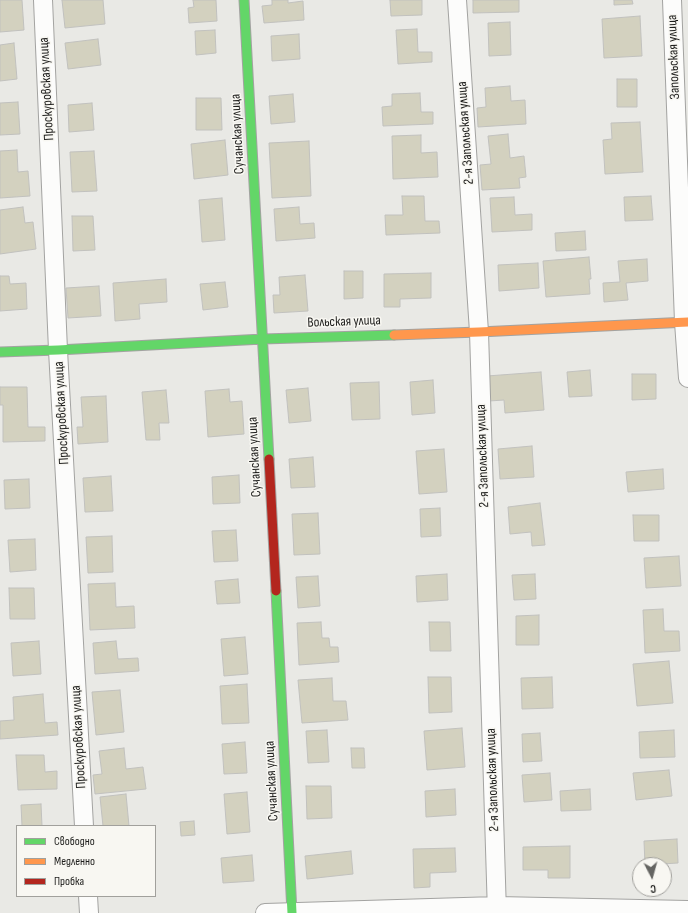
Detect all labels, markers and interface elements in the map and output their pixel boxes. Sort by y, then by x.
street label: Запольская улица [664,14,684,100]
street label: Проскуровская улица [36,37,58,141]
street label: 2-я Запольская улица [454,81,478,185]
street label: Сучанская улица [228,93,248,175]
street label: Вольская улица [307,312,381,332]
street label: Проскуровская улица [51,361,73,465]
street label: 2-я Запольская улица [473,404,493,508]
street label: Сучанская улица [245,416,265,498]
street label: Проскуровская улица [68,685,90,789]
street label: 2-я Запольская улица [483,728,503,832]
street label: Сучанская улица [262,740,282,822]
legend [16,825,156,897]
text: Свободно [54,834,95,849]
text: Медленно [54,854,95,869]
north arrow [632,857,672,897]
text: Пробка [54,874,84,889]
text: С [650,882,657,895]

